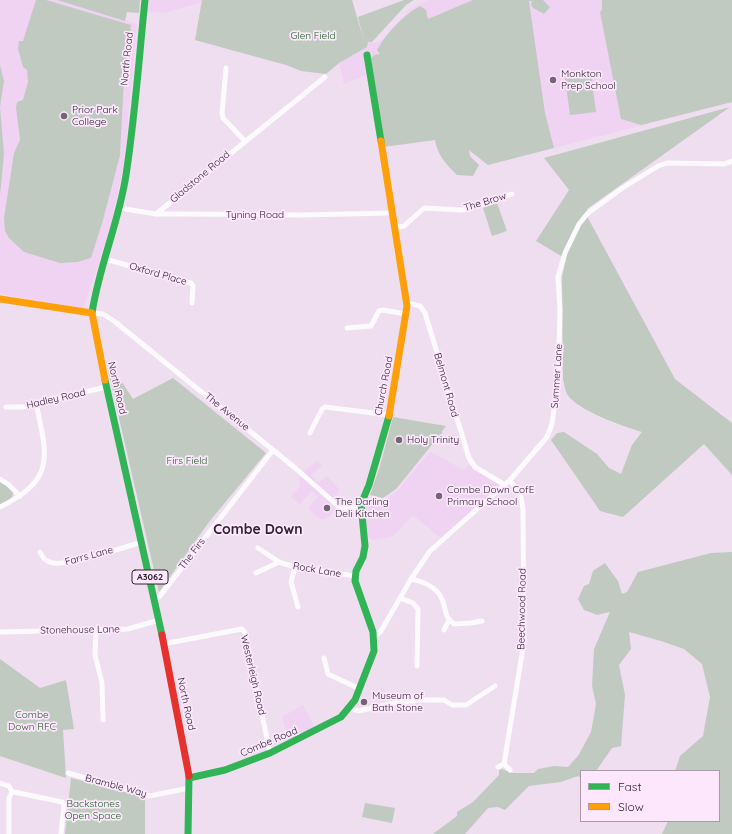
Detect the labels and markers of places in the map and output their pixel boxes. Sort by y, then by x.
place label: Monkton Prep School [561,68,616,92]
marker: Monkton Prep School [548,75,558,85]
place label: Prior Park College [72,104,118,128]
marker: Prior Park College [59,111,69,121]
place label: Holy Trinity [407,434,459,446]
marker: Holy Trinity [394,435,404,445]
place label: Combe Down CofE Primary School [447,484,534,508]
marker: Combe Down CofE Primary School [434,491,444,501]
place label: The Darling Deli Kitchen [335,496,390,520]
marker: The Darling Deli Kitchen [322,503,332,513]
place label: Museum of Bath Stone [372,690,423,714]
marker: Museum of Bath Stone [359,697,369,707]

